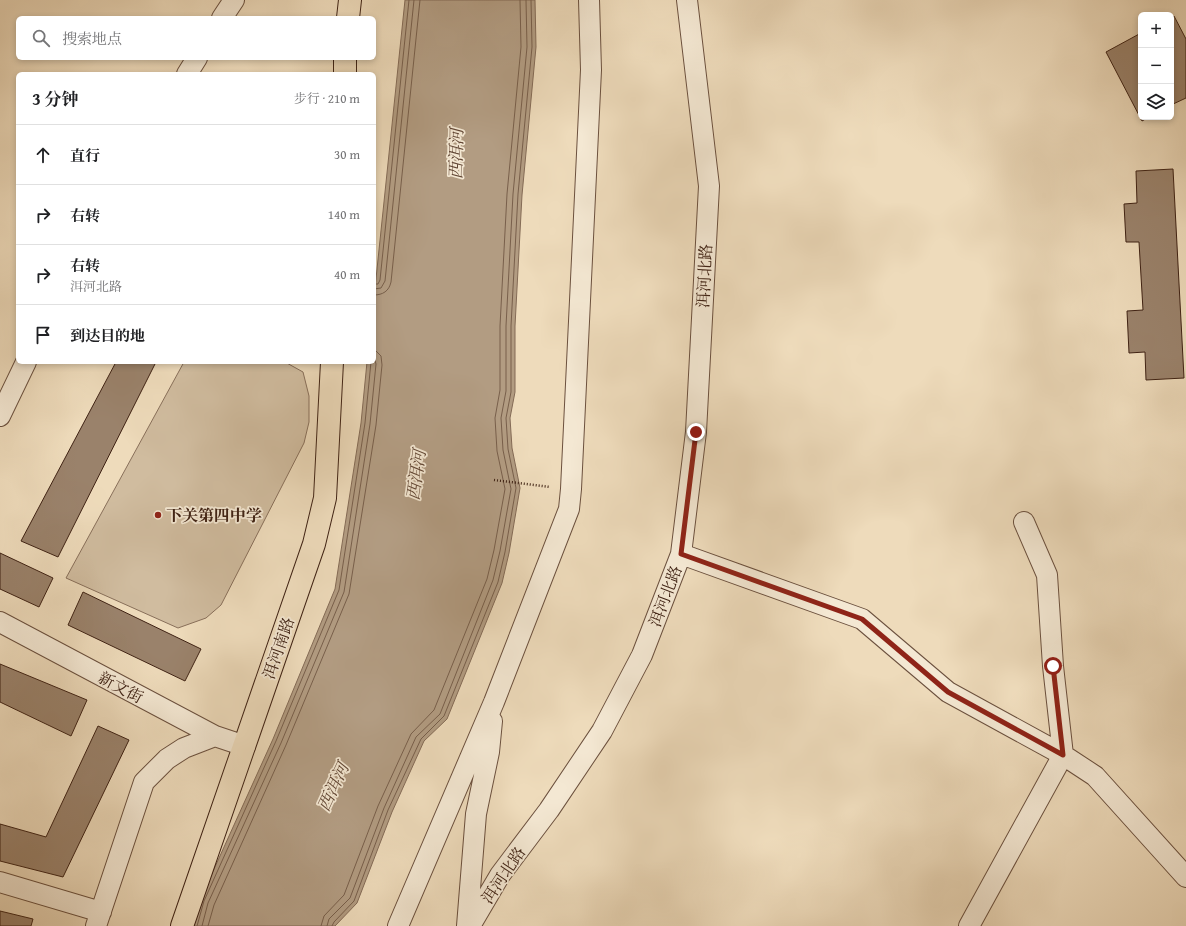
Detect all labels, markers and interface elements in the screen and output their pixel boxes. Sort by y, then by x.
map controls [1138,12,1174,120]
button: + [1138,12,1174,48]
search box [16,16,376,60]
icon: search [30,27,52,49]
text: 搜索地点 [62,28,122,49]
button: − [1138,48,1174,84]
button: layers [1138,84,1174,120]
text: 3 分钟 [32,86,79,111]
text: 步行 · 210 m [294,89,360,108]
water label: 西洱河 [443,125,468,180]
icon: ahead [32,144,54,166]
text: 直行 [70,145,100,166]
text: 30 m [334,145,360,164]
icon: right [32,204,54,226]
text: 右转 [70,205,100,226]
text: 140 m [328,205,360,224]
street label: 洱河北路 [690,243,718,309]
text: 右转 [70,255,100,276]
icon: right [32,264,54,286]
text: 40 m [334,265,360,284]
text: 洱河北路 [70,277,122,296]
icon: arrive [32,324,54,346]
text: 到达目的地 [70,325,145,346]
route end [687,423,705,441]
water label: 西洱河 [400,445,432,502]
place label: 下关第四中学 [166,503,262,527]
marker: 下关第四中学 [153,510,163,520]
street label: 洱河北路 [642,562,688,630]
street label: 洱河南路 [256,614,300,682]
route start [1044,657,1062,675]
street label: 新文街 [94,665,148,709]
water label: 西洱河 [310,756,356,815]
street label: 洱河北路 [475,842,531,908]

